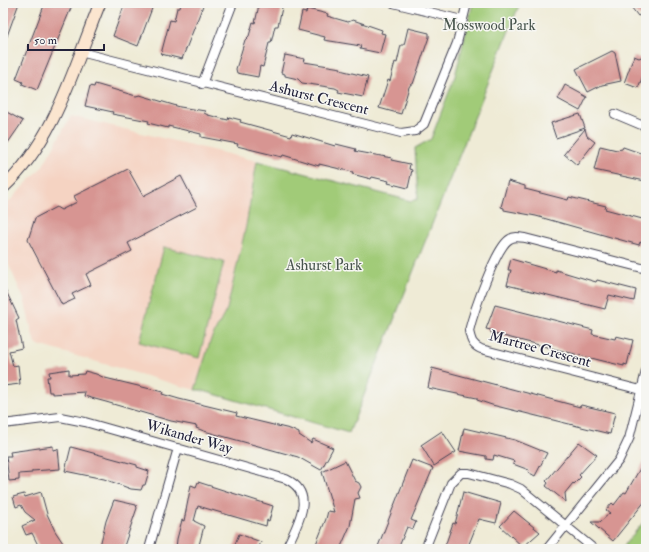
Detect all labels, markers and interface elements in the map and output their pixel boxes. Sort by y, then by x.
park label: Mosswood Park [442,16,536,35]
scale bar [28,26,104,52]
text: 50 m [34,33,58,48]
street label: Ashurst Crescent [266,76,371,120]
park label: Ashurst Park [285,256,362,275]
street label: Martree Crescent [487,326,593,372]
street label: Wikander Way [143,415,235,459]

